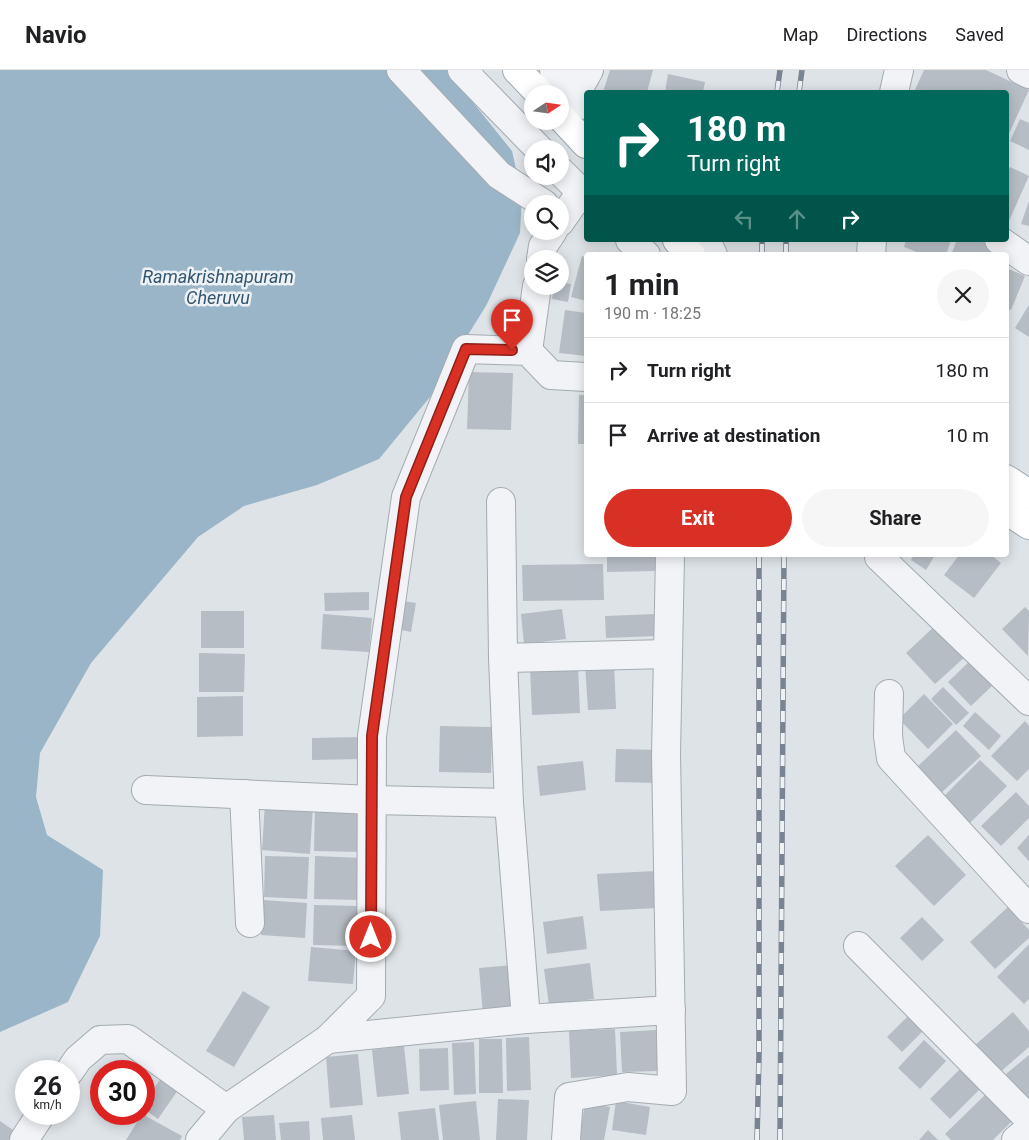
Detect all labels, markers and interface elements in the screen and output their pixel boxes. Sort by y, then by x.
text: Navio [25,21,87,49]
text: Map [783,24,818,45]
text: Directions [846,24,927,45]
text: Saved [955,24,1004,45]
north arrow [524,85,569,130]
map controls [524,85,569,295]
text: 180 m [687,109,786,150]
icon: right [604,110,669,175]
button: sound [524,140,569,185]
text: Turn right [687,151,781,176]
button: search [524,195,569,240]
icon: left [730,205,758,233]
icon: ahead [783,205,811,233]
icon: right [836,205,864,233]
button: layers [524,250,569,295]
water label: Ramakrishnapuram Cheruvu [142,266,294,308]
text: 1 min [604,267,679,302]
button: close [937,269,989,321]
pin [491,299,533,350]
text: 190 m · 18:25 [604,304,701,323]
icon: arrive [498,306,526,334]
icon: right [604,356,632,384]
text: Turn right [647,359,731,382]
text: 180 m [936,359,989,382]
icon: arrive [604,421,632,449]
text: Arrive at destination [647,424,820,447]
text: 10 m [946,424,989,447]
button: Exit [604,489,792,547]
button: Share [802,489,989,547]
position arrow [344,910,396,962]
speed limit sign: 30 [90,1060,155,1125]
text: 26 [33,1072,62,1101]
text: km/h [33,1098,62,1112]

